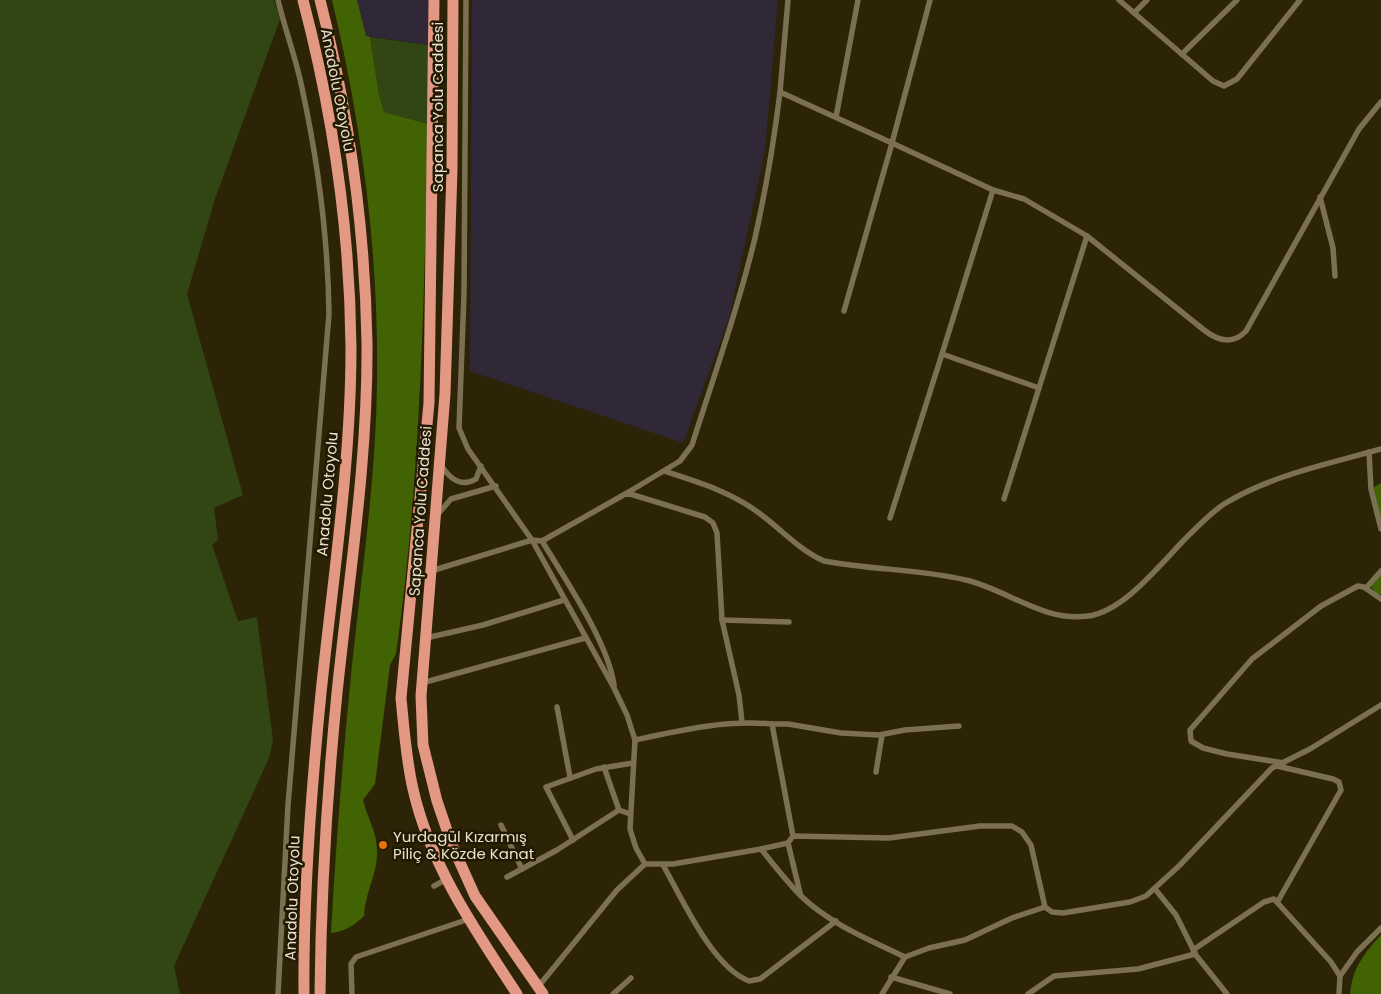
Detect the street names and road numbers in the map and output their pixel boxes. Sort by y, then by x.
street label: Sapanca Yolu Caddesi [427,22,448,192]
street label: Anadolu Otoyolu [316,27,360,153]
street label: Sapanca Yolu Caddesi [404,425,436,597]
street label: Anadolu Otoyolu [311,431,343,557]
street label: Anadolu Otoyolu [279,835,305,961]

